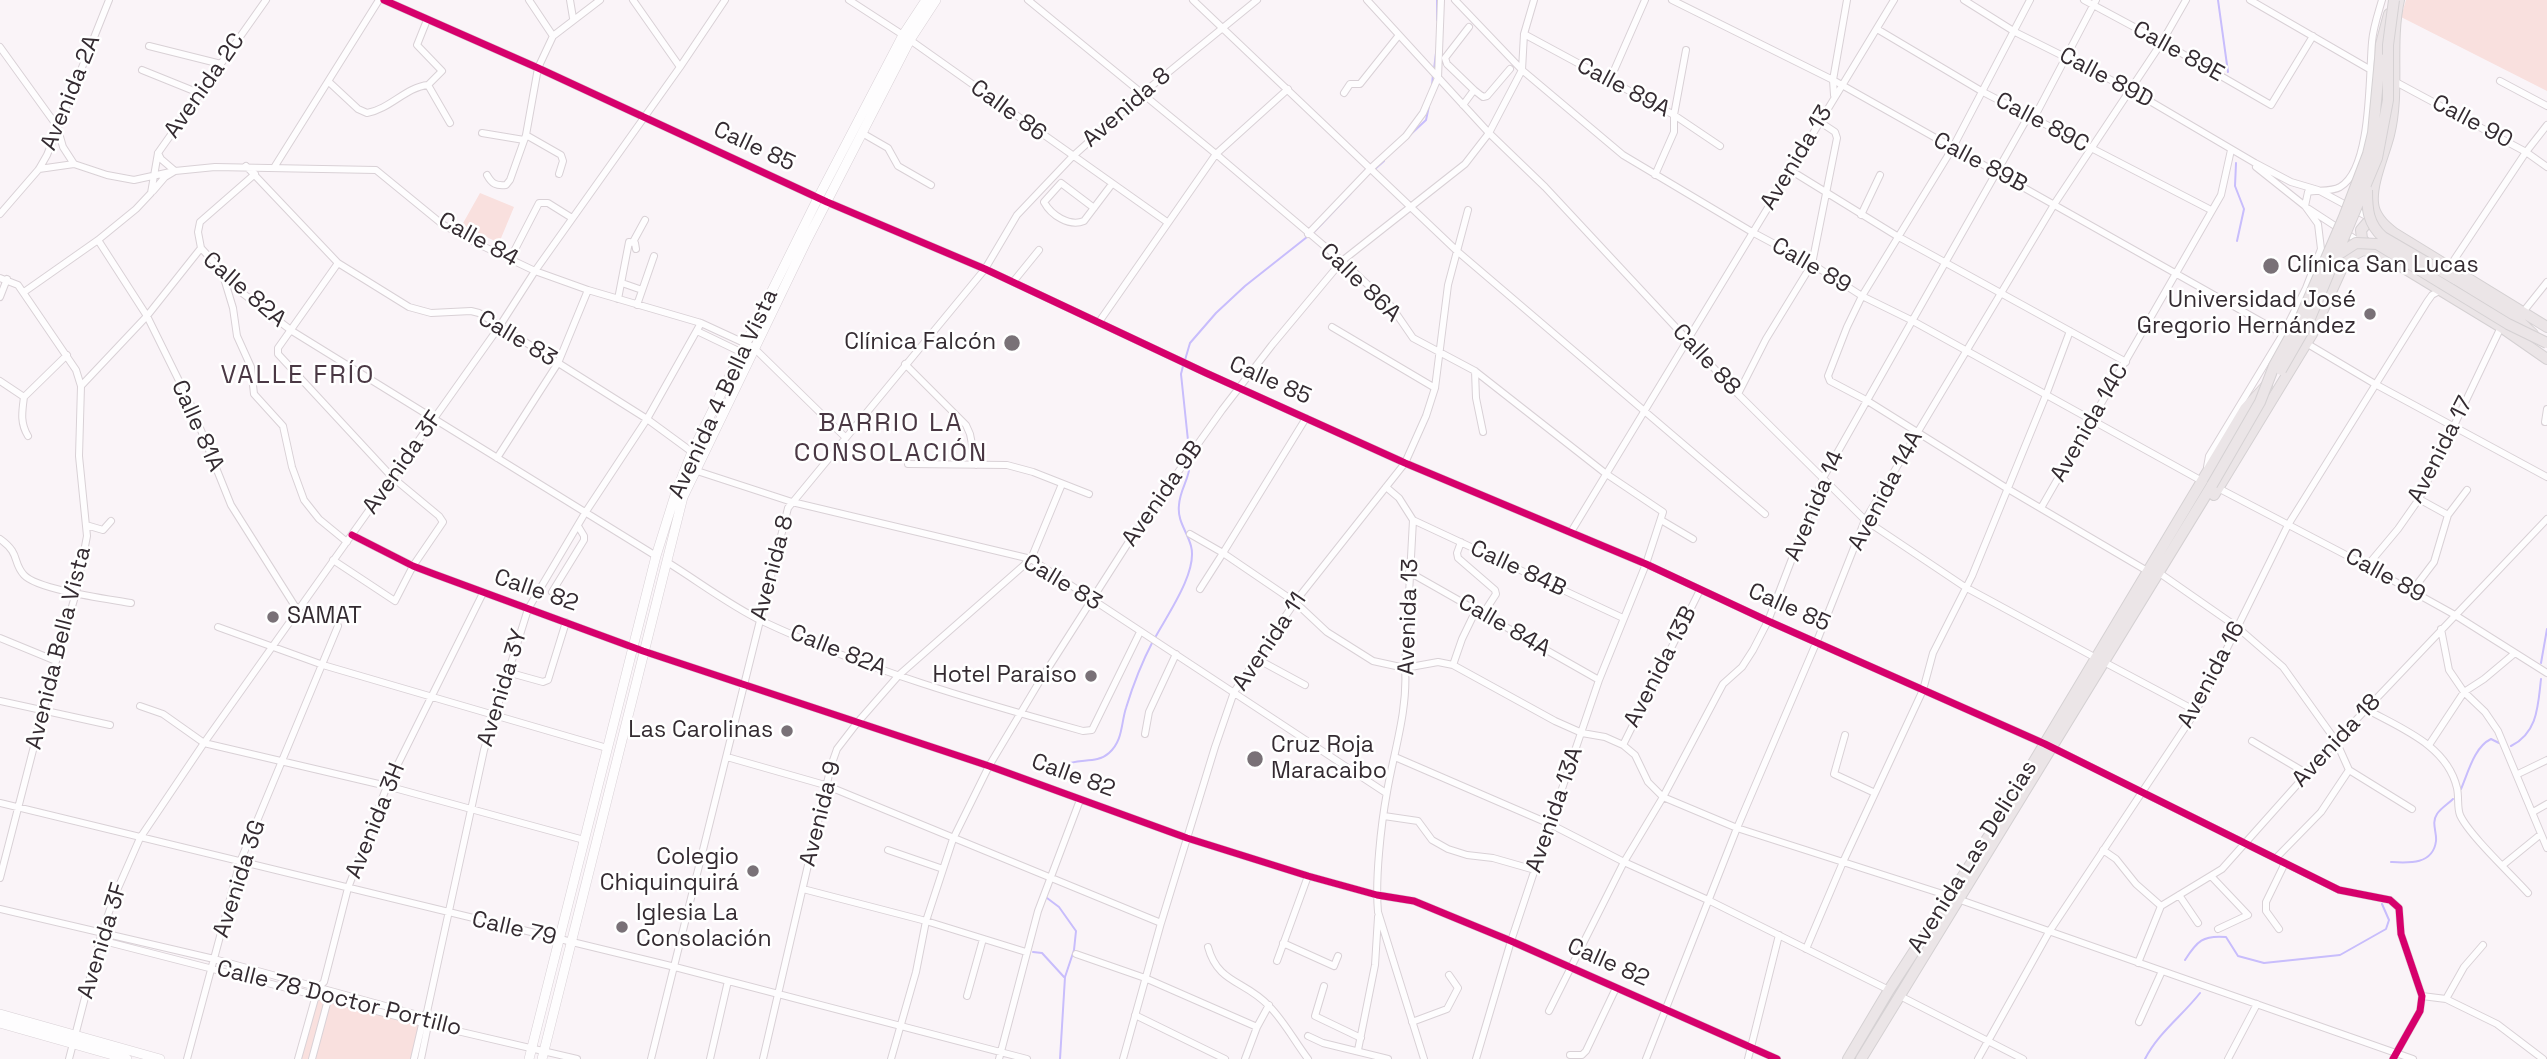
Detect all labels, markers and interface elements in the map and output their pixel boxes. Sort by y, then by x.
street label: Calle 89E [2128,16,2228,88]
street label: Avenida 2C [159,28,251,144]
street label: Avenida 2A [35,31,107,155]
street label: Calle 89D [2054,42,2158,114]
street label: Calle 89A [1572,52,1674,124]
street label: Avenida 8 [1077,62,1177,154]
street label: Calle 86 [965,74,1051,148]
street label: Calle 89C [1991,87,2093,159]
street label: Calle 90 [2427,89,2517,155]
street label: Avenida 13 [1755,101,1839,215]
street label: Calle 85 [709,116,799,178]
street label: Calle 89B [1928,127,2032,199]
street label: Calle 84 [433,207,523,273]
street label: Calle 89 [1766,232,1856,300]
street label: Calle 86A [1314,238,1406,328]
street label: Calle 82A [197,246,291,334]
place label: Clínica San Lucas [2287,252,2479,280]
marker: Clínica San Lucas [2261,256,2281,276]
street label: Avenida 4 Bella Vista [663,285,785,503]
place label: Universidad José Gregorio Hernández [2137,287,2356,341]
street label: Calle 83 [473,305,561,373]
marker: Universidad José Gregorio Hernández [2362,306,2378,322]
street label: Calle 88 [1666,319,1746,401]
place label: Clínica Falcón [844,329,996,357]
marker: Clínica Falcón [1002,333,1022,353]
street label: Calle 85 [1225,351,1315,411]
street label: Avenida 14C [2045,359,2135,487]
district label: VALLE FRÍO [222,360,374,392]
street label: Calle 81A [165,376,229,476]
street label: Avenida 17 [2402,392,2480,508]
street label: Avenida 3F [357,406,449,520]
district label: BARRIO LA CONSOLACIÓN [795,408,987,470]
street label: Avenida 14A [1843,426,1929,556]
street label: Avenida 9B [1117,436,1209,552]
street label: Avenida 14 [1779,447,1851,565]
street label: Avenida 8 [746,512,800,624]
street label: Calle 84B [1466,535,1570,603]
street label: Calle 89 [2340,543,2430,609]
street label: Avenida Bella Vista [20,544,98,752]
street label: Calle 83 [1018,549,1106,617]
street label: Avenida 13 [1393,558,1425,676]
street label: Calle 82 [490,564,582,618]
street label: Calle 85 [1744,578,1834,638]
street label: Avenida 11 [1227,588,1313,696]
street label: Calle 84A [1453,589,1555,663]
street label: Avenida 13B [1619,602,1703,732]
place label: SAMAT [287,603,362,631]
marker: SAMAT [265,609,281,625]
street label: Avenida 16 [2172,617,2252,733]
street label: Calle 82A [786,619,890,683]
street label: Avenida 3Y [472,626,534,750]
place label: Hotel Paraiso [933,662,1077,690]
marker: Hotel Paraiso [1083,668,1099,684]
street label: Avenida 18 [2287,689,2387,793]
place label: Las Carolinas [628,717,773,745]
marker: Las Carolinas [779,723,795,739]
place label: Cruz Roja Maracaibo [1271,732,1387,786]
street label: Avenida 13A [1521,743,1589,877]
street label: Calle 82 [1027,748,1119,804]
marker: Cruz Roja Maracaibo [1245,749,1265,769]
street label: Avenida Las Delicias [1903,756,2043,958]
street label: Avenida 3H [340,759,412,883]
street label: Avenida 9 [795,759,847,869]
street label: Avenida 3G [208,817,272,941]
place label: Colegio Chiquinquirá [600,844,739,898]
marker: Colegio Chiquinquirá [745,863,761,879]
street label: Avenida 3F [72,880,134,1002]
place label: Iglesia La Consolación [636,900,772,954]
street label: Calle 79 [469,906,559,952]
marker: Iglesia La Consolación [614,919,630,935]
street label: Calle 82 [1563,933,1653,993]
street label: Calle 78 Doctor Portillo [214,955,464,1043]

